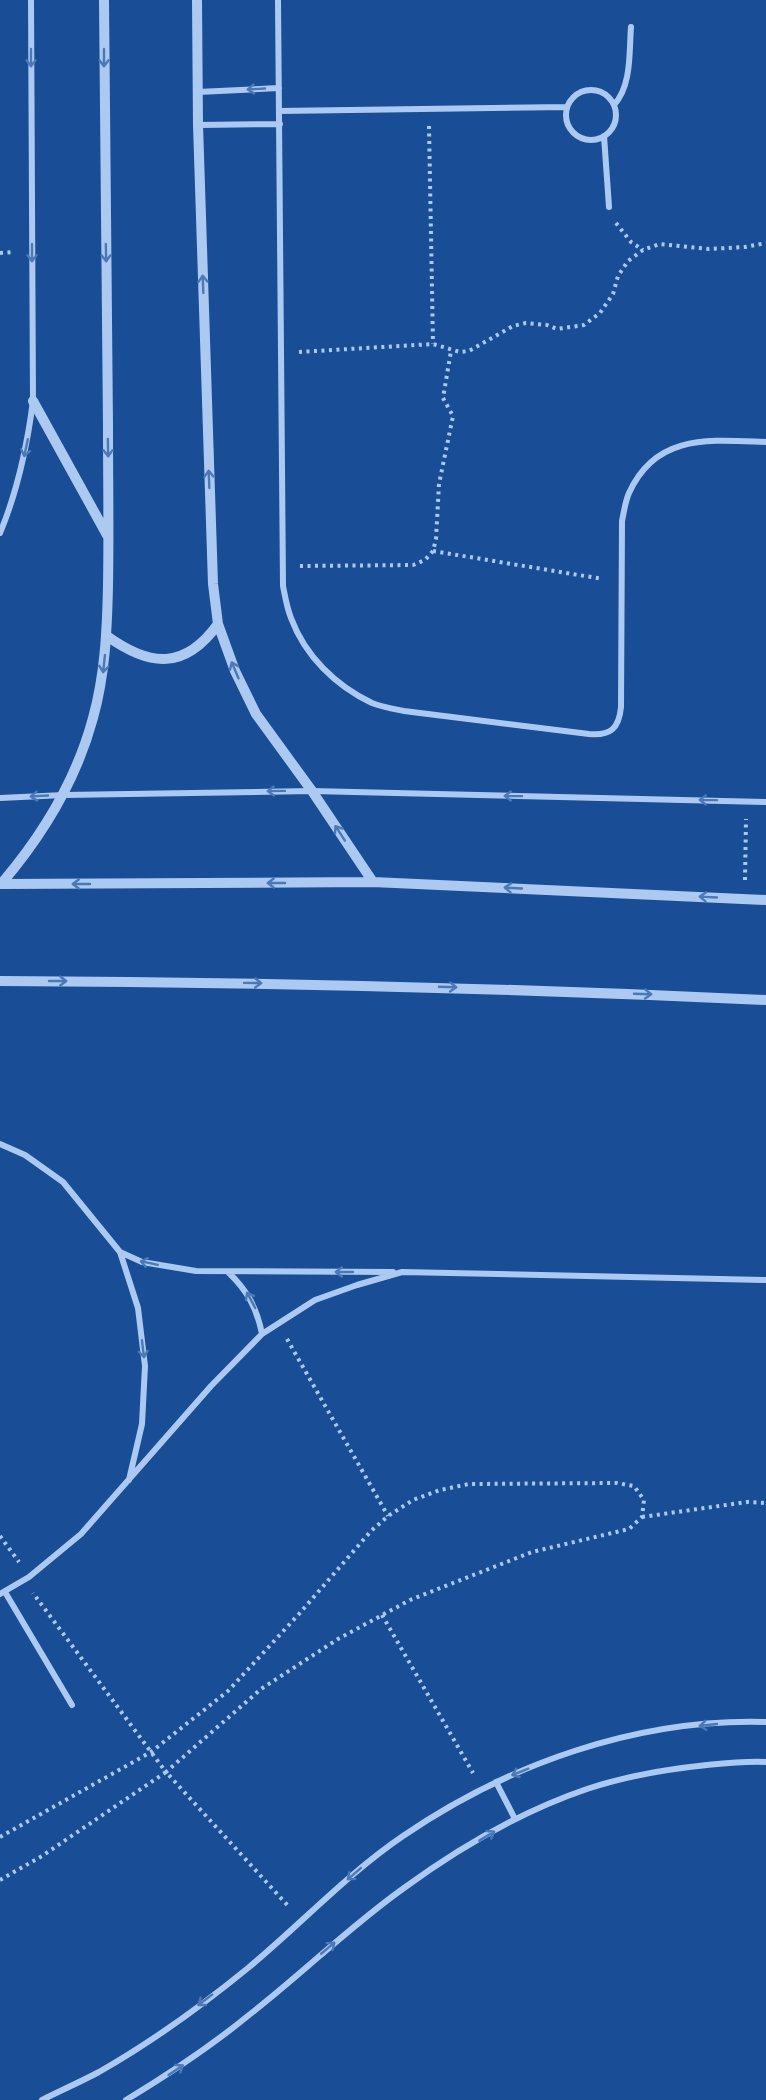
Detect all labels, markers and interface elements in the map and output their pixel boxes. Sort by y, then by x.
one-way arrow [26,48,37,68]
one-way arrow [99,48,110,68]
one-way arrow [246,84,266,95]
one-way arrow [26,243,38,263]
one-way arrow [100,243,112,263]
one-way arrow [198,274,209,294]
one-way arrow [20,438,31,457]
one-way arrow [102,438,114,458]
one-way arrow [204,469,215,489]
one-way arrow [98,654,109,674]
one-way arrow [229,662,240,680]
one-way arrow [266,786,286,797]
one-way arrow [29,790,49,801]
one-way arrow [503,790,523,801]
one-way arrow [698,795,718,806]
one-way arrow [334,825,347,842]
one-way arrow [266,877,286,889]
one-way arrow [71,878,91,890]
one-way arrow [503,883,523,894]
one-way arrow [698,892,718,903]
one-way arrow [48,975,68,987]
one-way arrow [243,977,263,989]
one-way arrow [438,982,458,993]
one-way arrow [633,989,653,1000]
one-way arrow [140,1257,160,1268]
one-way arrow [334,1266,354,1278]
one-way arrow [245,1292,257,1309]
one-way arrow [138,1339,149,1359]
one-way arrow [698,1720,718,1731]
one-way arrow [511,1767,529,1778]
one-way arrow [478,1829,495,1841]
one-way arrow [347,1867,362,1881]
one-way arrow [320,1941,335,1955]
one-way arrow [198,1993,214,2006]
one-way arrow [167,2064,183,2076]

